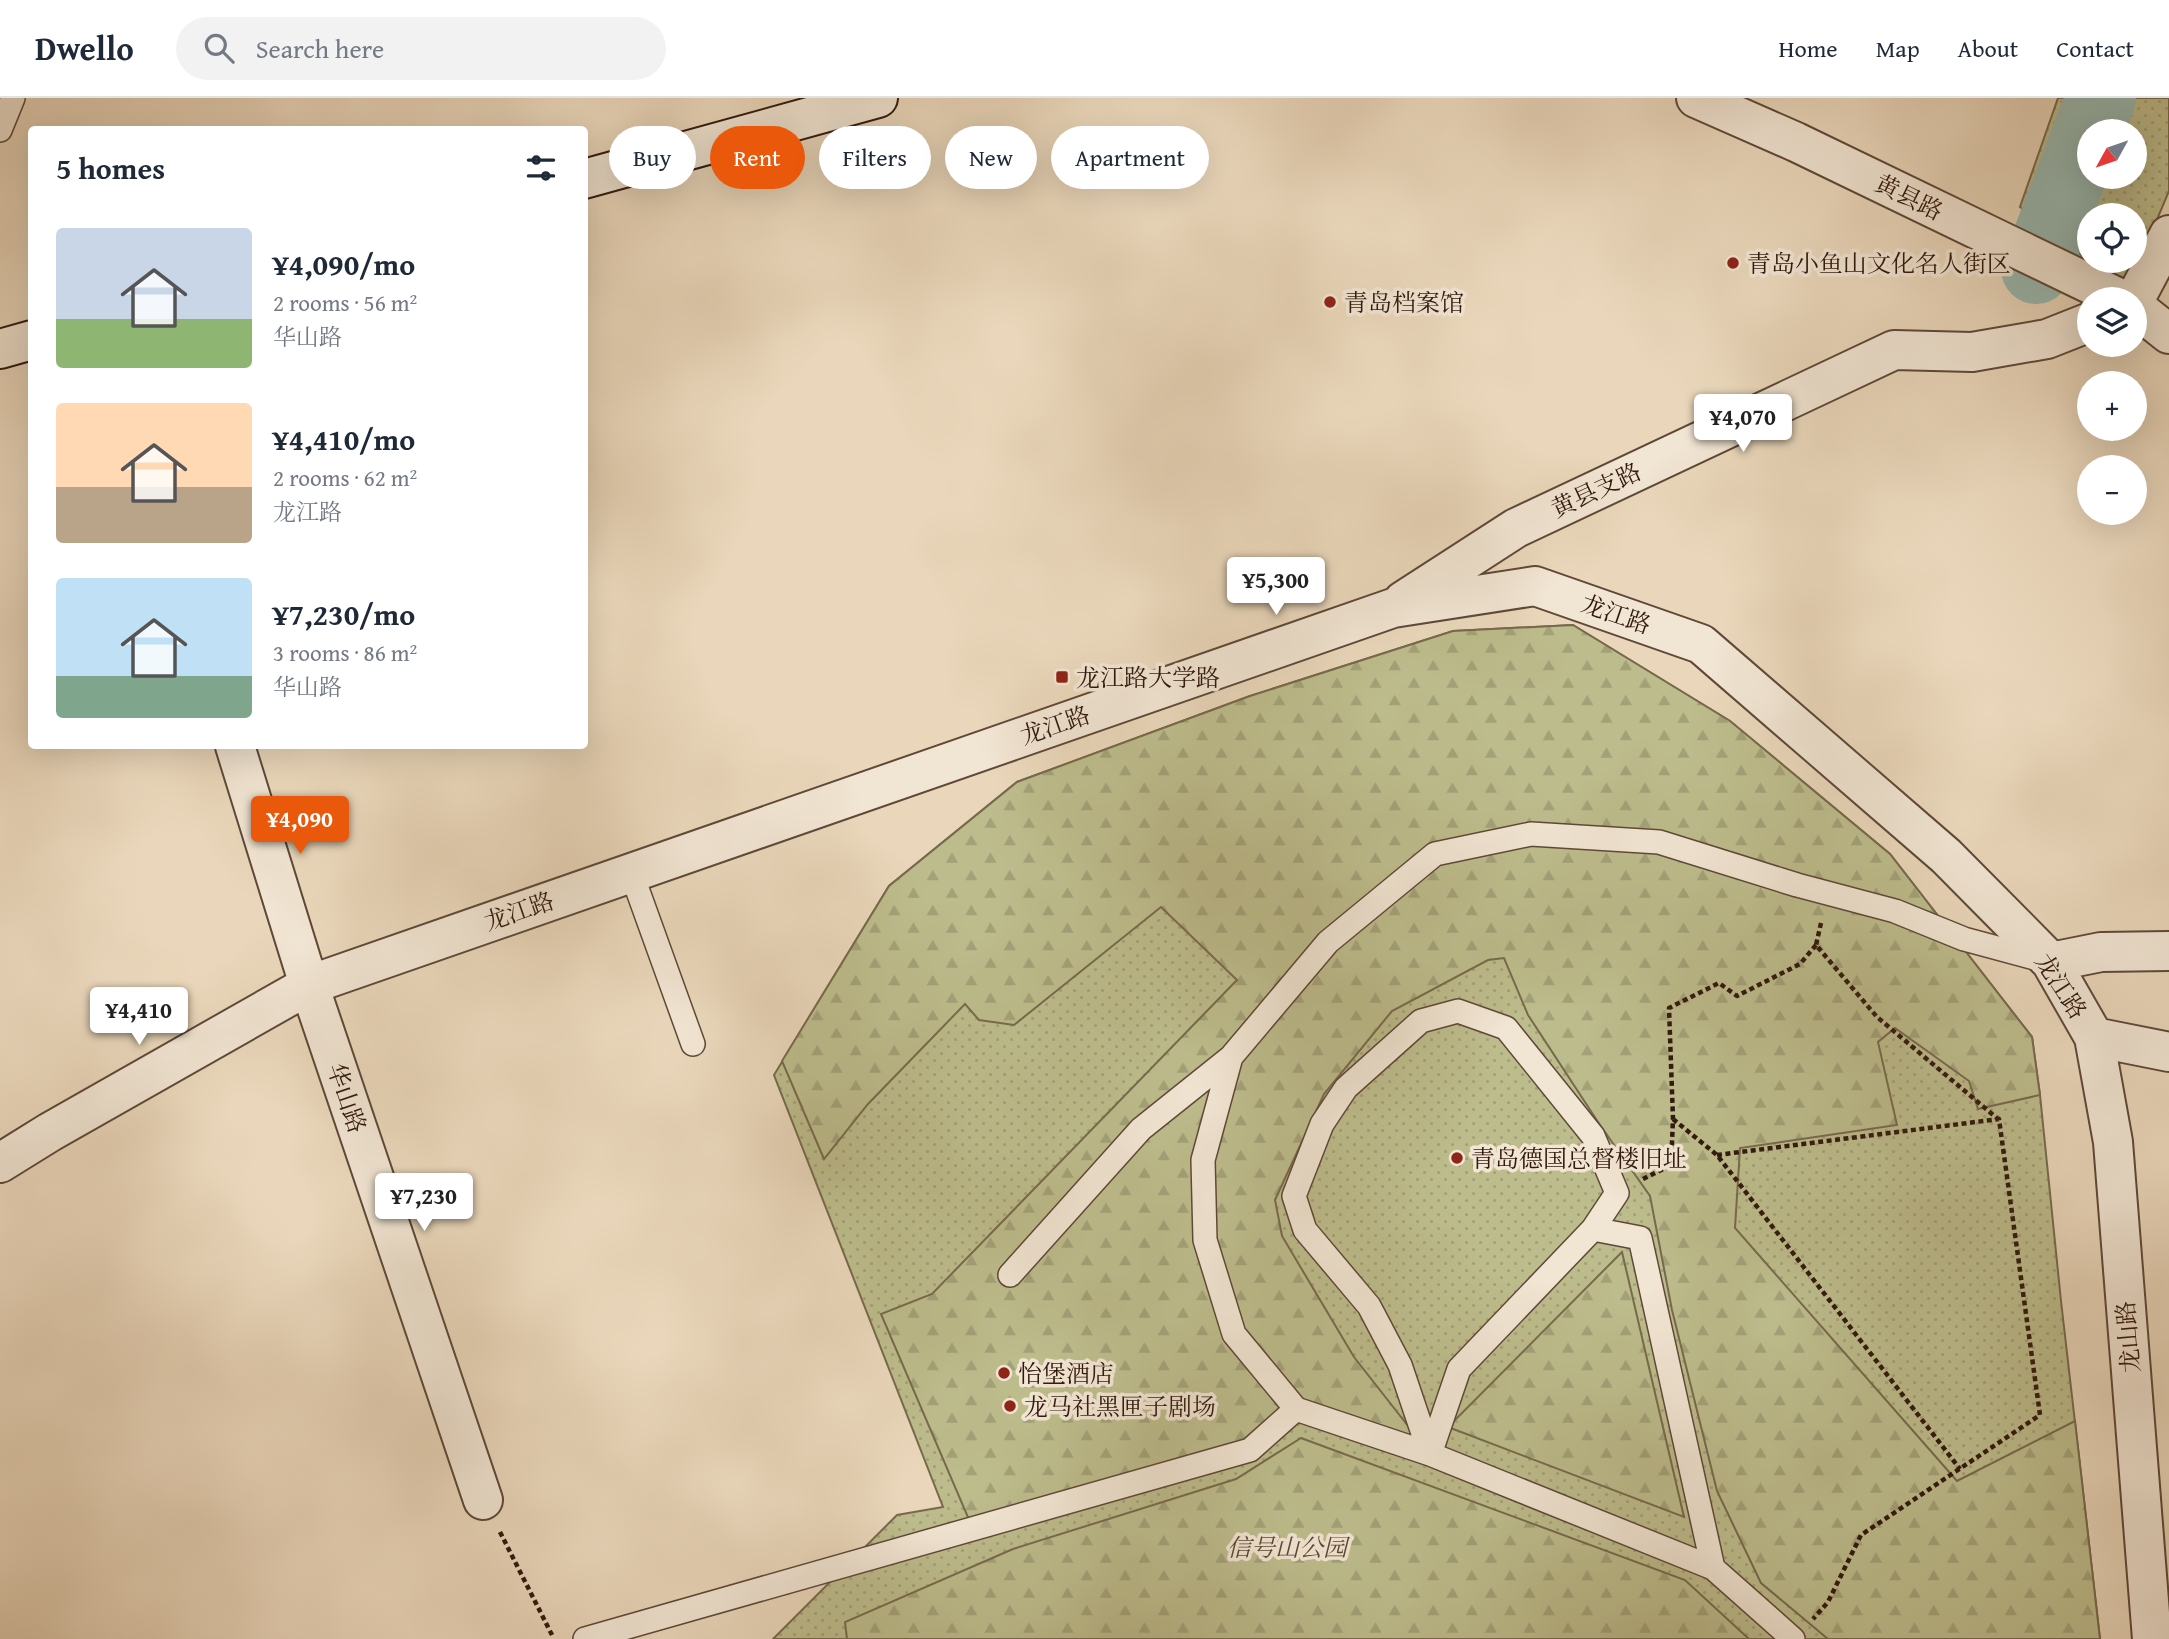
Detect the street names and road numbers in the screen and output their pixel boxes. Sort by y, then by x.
street label: 黄县路 [1869,165,1949,229]
street label: 黄县支路 [1545,454,1647,526]
street label: 龙江路 [1576,586,1656,642]
street label: 龙江路 [1015,697,1095,753]
street label: 龙江路 [479,883,559,939]
street label: 龙江路 [2027,946,2095,1026]
street label: 华山路 [319,1058,375,1138]
street label: 龙山路 [2107,1300,2149,1374]

